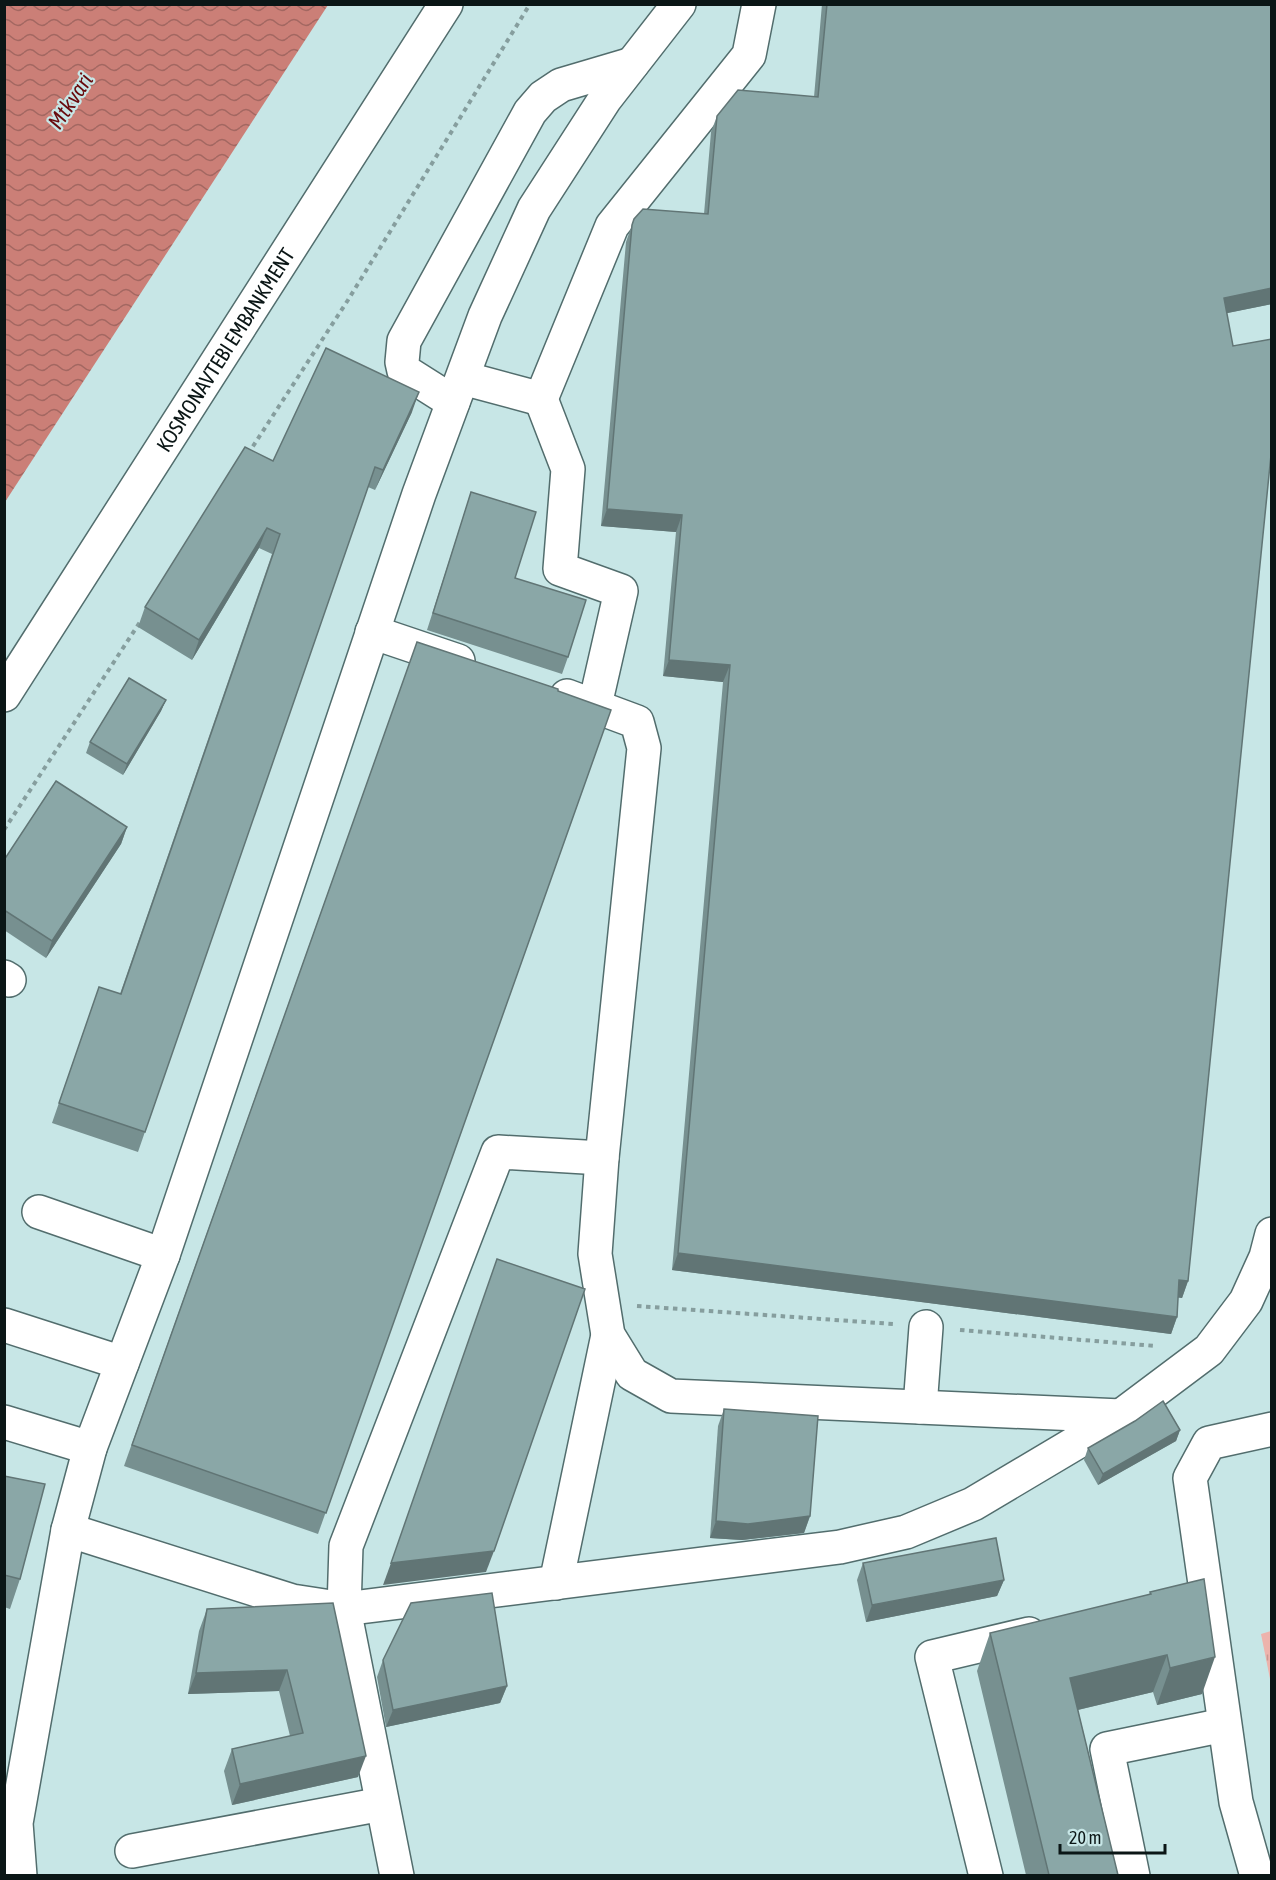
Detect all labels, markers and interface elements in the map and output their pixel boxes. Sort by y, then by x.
water label: Mtkvari [42,68,98,134]
street label: KOSMONAVTEBI EMBANKMENT [151,243,299,456]
scale bar [1060,1817,1165,1855]
text: 20 m [1069,1827,1101,1848]

